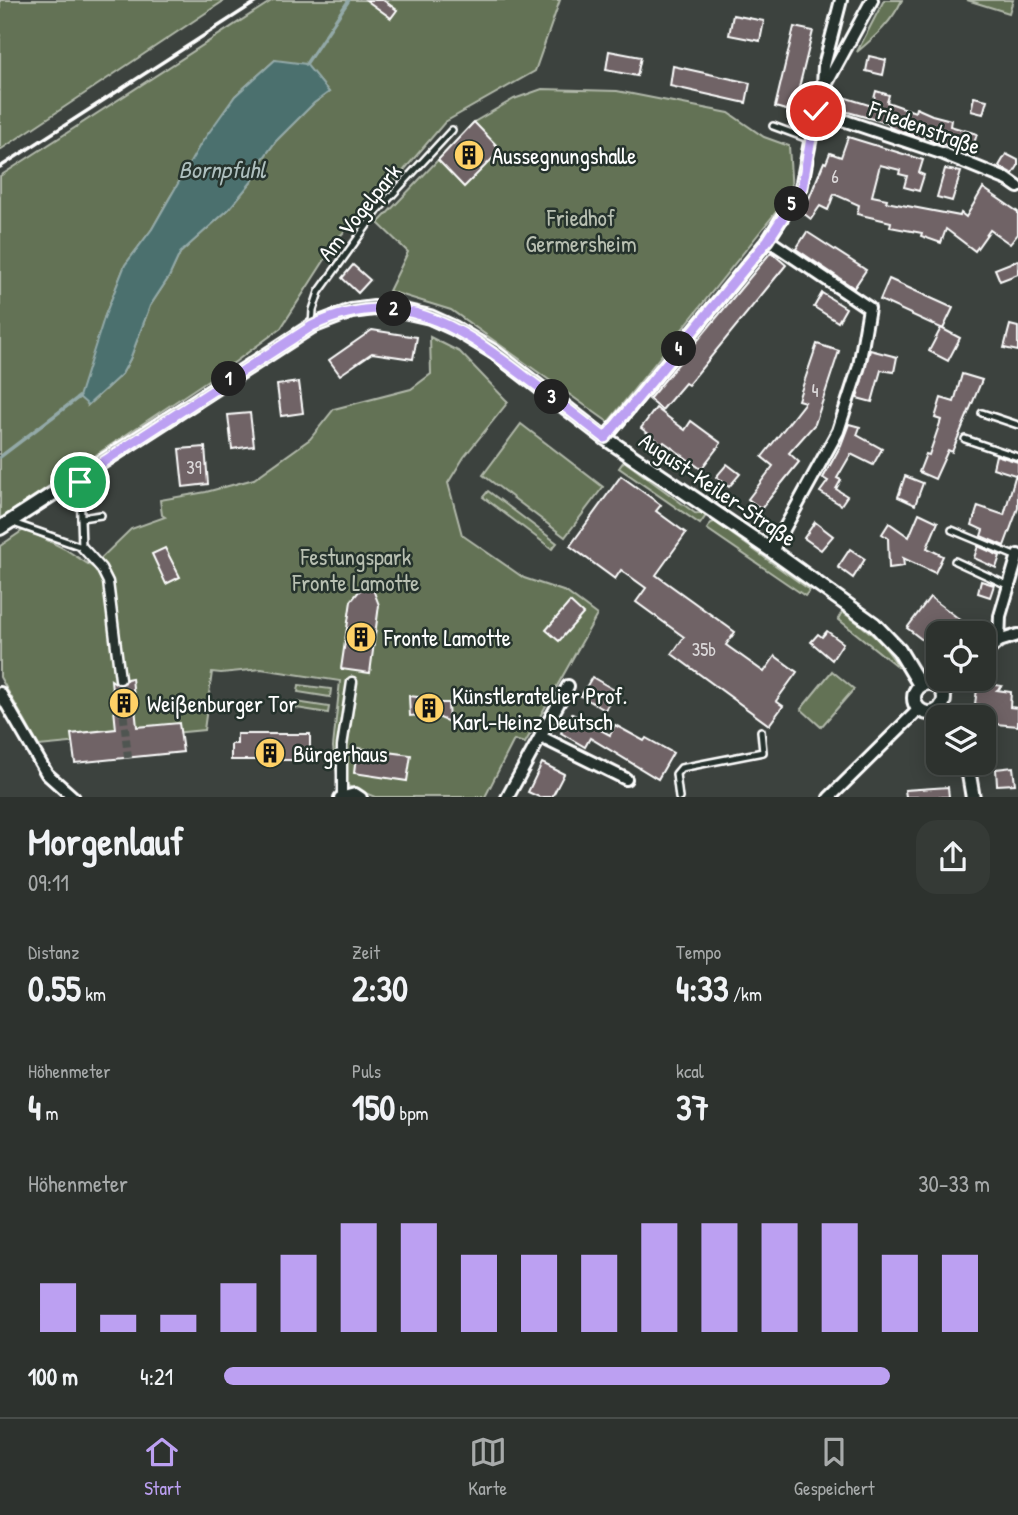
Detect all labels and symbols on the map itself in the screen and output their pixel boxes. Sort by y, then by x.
pin [786,81,846,141]
street label: Friedenstraße [864,92,985,161]
building icon: Aussegnungshalle [452,138,486,172]
place label: Aussegnungshalle [492,140,636,171]
water label: Bornpfuhl [179,153,267,186]
street label: Am Vogelpark [310,156,408,267]
house number: 6 [831,163,839,189]
pin: 5 [774,186,810,222]
park label: Friedhof Germersheim [525,202,637,259]
pin: 2 [376,292,412,326]
pin: 4 [662,332,696,366]
pin: 1 [212,362,246,396]
house number: 4 [811,377,819,403]
pin: 3 [534,380,570,414]
street label: August-Keiler-Straße [633,425,803,553]
pin [50,452,110,512]
house number: 39 [186,454,202,480]
park label: Festungspark Fronte Lamotte [292,541,419,598]
building icon: Fronte Lamotte [344,620,378,654]
place label: Fronte Lamotte [383,622,511,653]
house number: 35b [692,636,716,662]
place label: Künstleratelier Prof. Karl-Heinz Deutsch [452,680,628,737]
building icon: Weißenburger Tor [107,686,141,720]
place label: Weißenburger Tor [147,688,297,719]
building icon: Künstleratelier Prof. Karl-Heinz Deutsch [412,691,446,725]
building icon: Bürgerhaus [253,736,287,770]
place label: Bürgerhaus [293,738,388,769]

